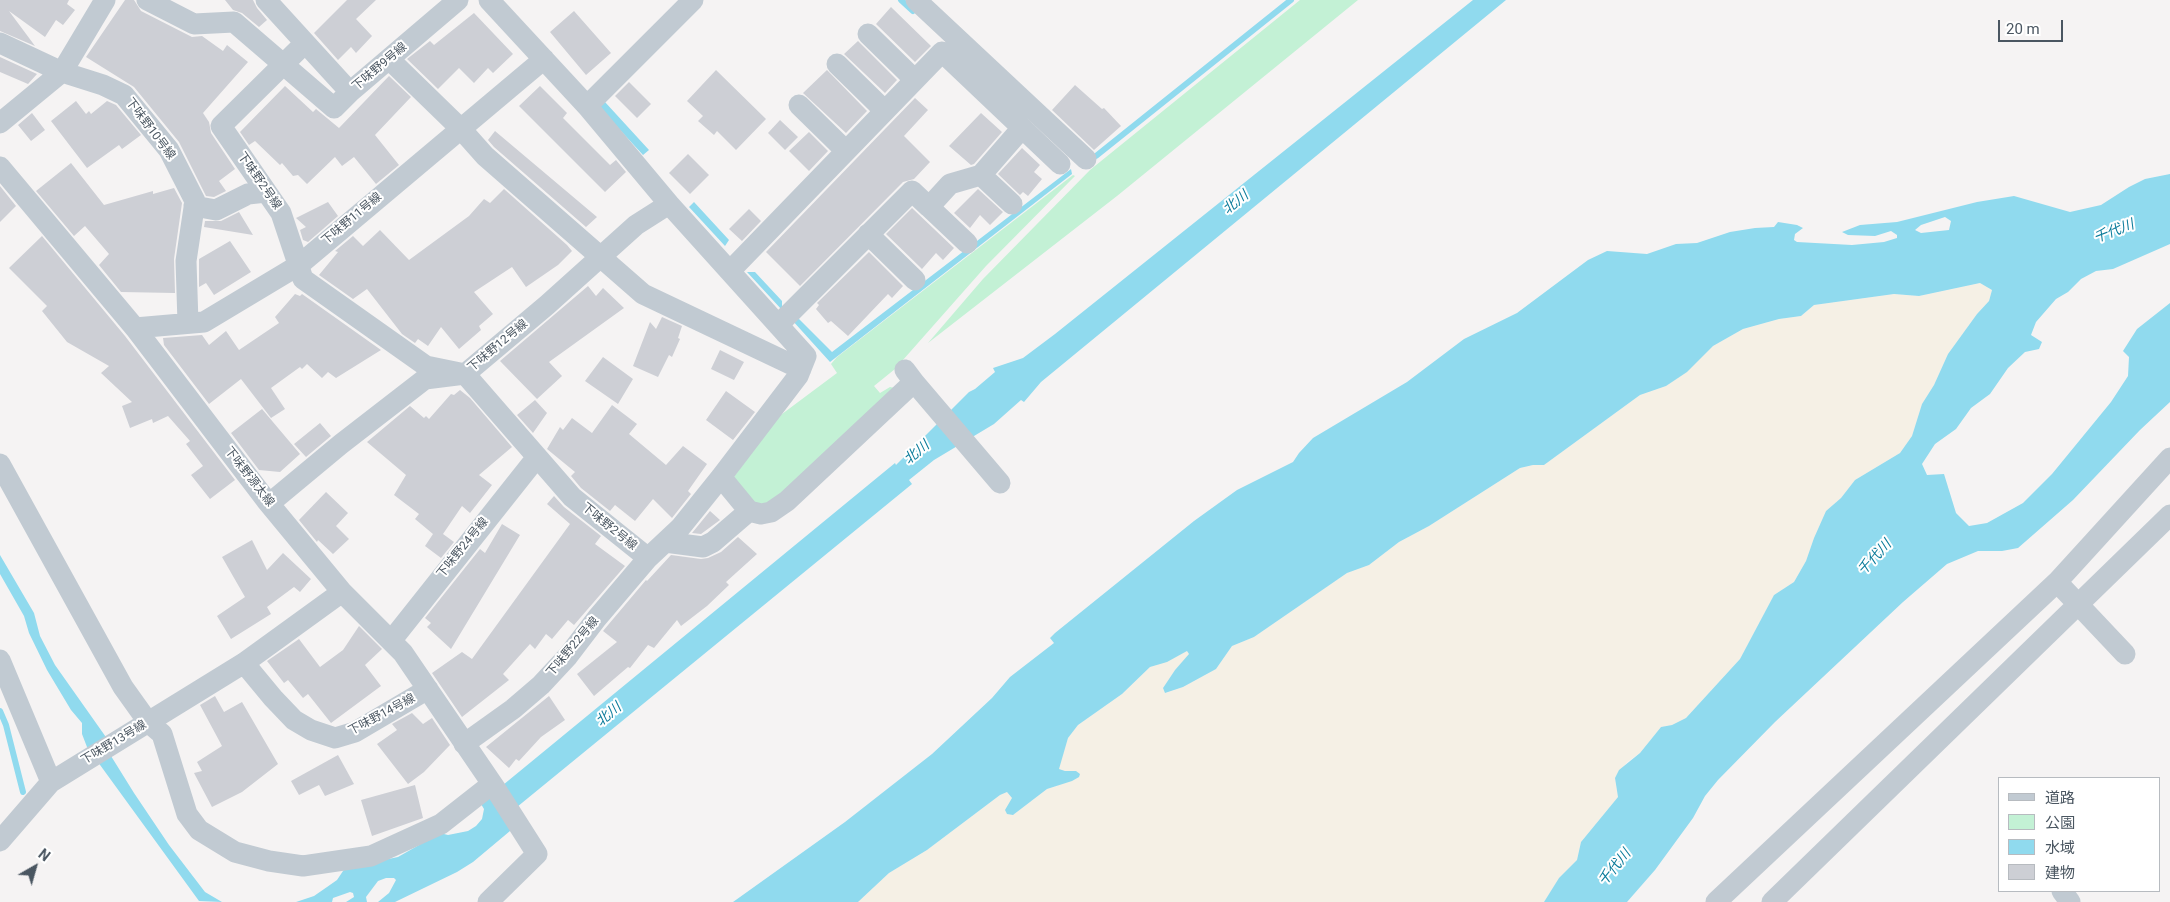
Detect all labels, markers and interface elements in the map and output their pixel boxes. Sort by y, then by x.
scale bar [2000,10,2065,42]
text: 20 m [2006,20,2040,38]
street label: 下味野9号線 [350,40,410,94]
street label: 下味野10号線 [122,95,178,163]
street label: 下味野2号線 [234,150,284,212]
water label: 北川 [1220,188,1252,218]
street label: 下味野11号線 [319,190,385,248]
water label: 千代川 [2091,217,2137,247]
street label: 下味野12号線 [465,317,531,375]
water label: 北川 [901,438,933,468]
street label: 下味野源太線 [221,444,277,510]
street label: 下味野2号線 [579,500,639,554]
street label: 下味野24号線 [434,515,492,581]
water label: 千代川 [1855,537,1895,579]
street label: 下味野22号線 [544,614,602,680]
street label: 下味野14号線 [346,691,418,739]
water label: 北川 [593,700,625,730]
street label: 下味野13号線 [79,718,149,768]
legend [1998,777,2160,892]
text: 道路 [2045,789,2075,807]
text: 公園 [2045,814,2075,832]
text: 水域 [2045,839,2075,857]
north arrow [10,842,60,892]
text: N [35,846,53,865]
water label: 千代川 [1595,846,1635,890]
text: 建物 [2045,864,2075,882]

